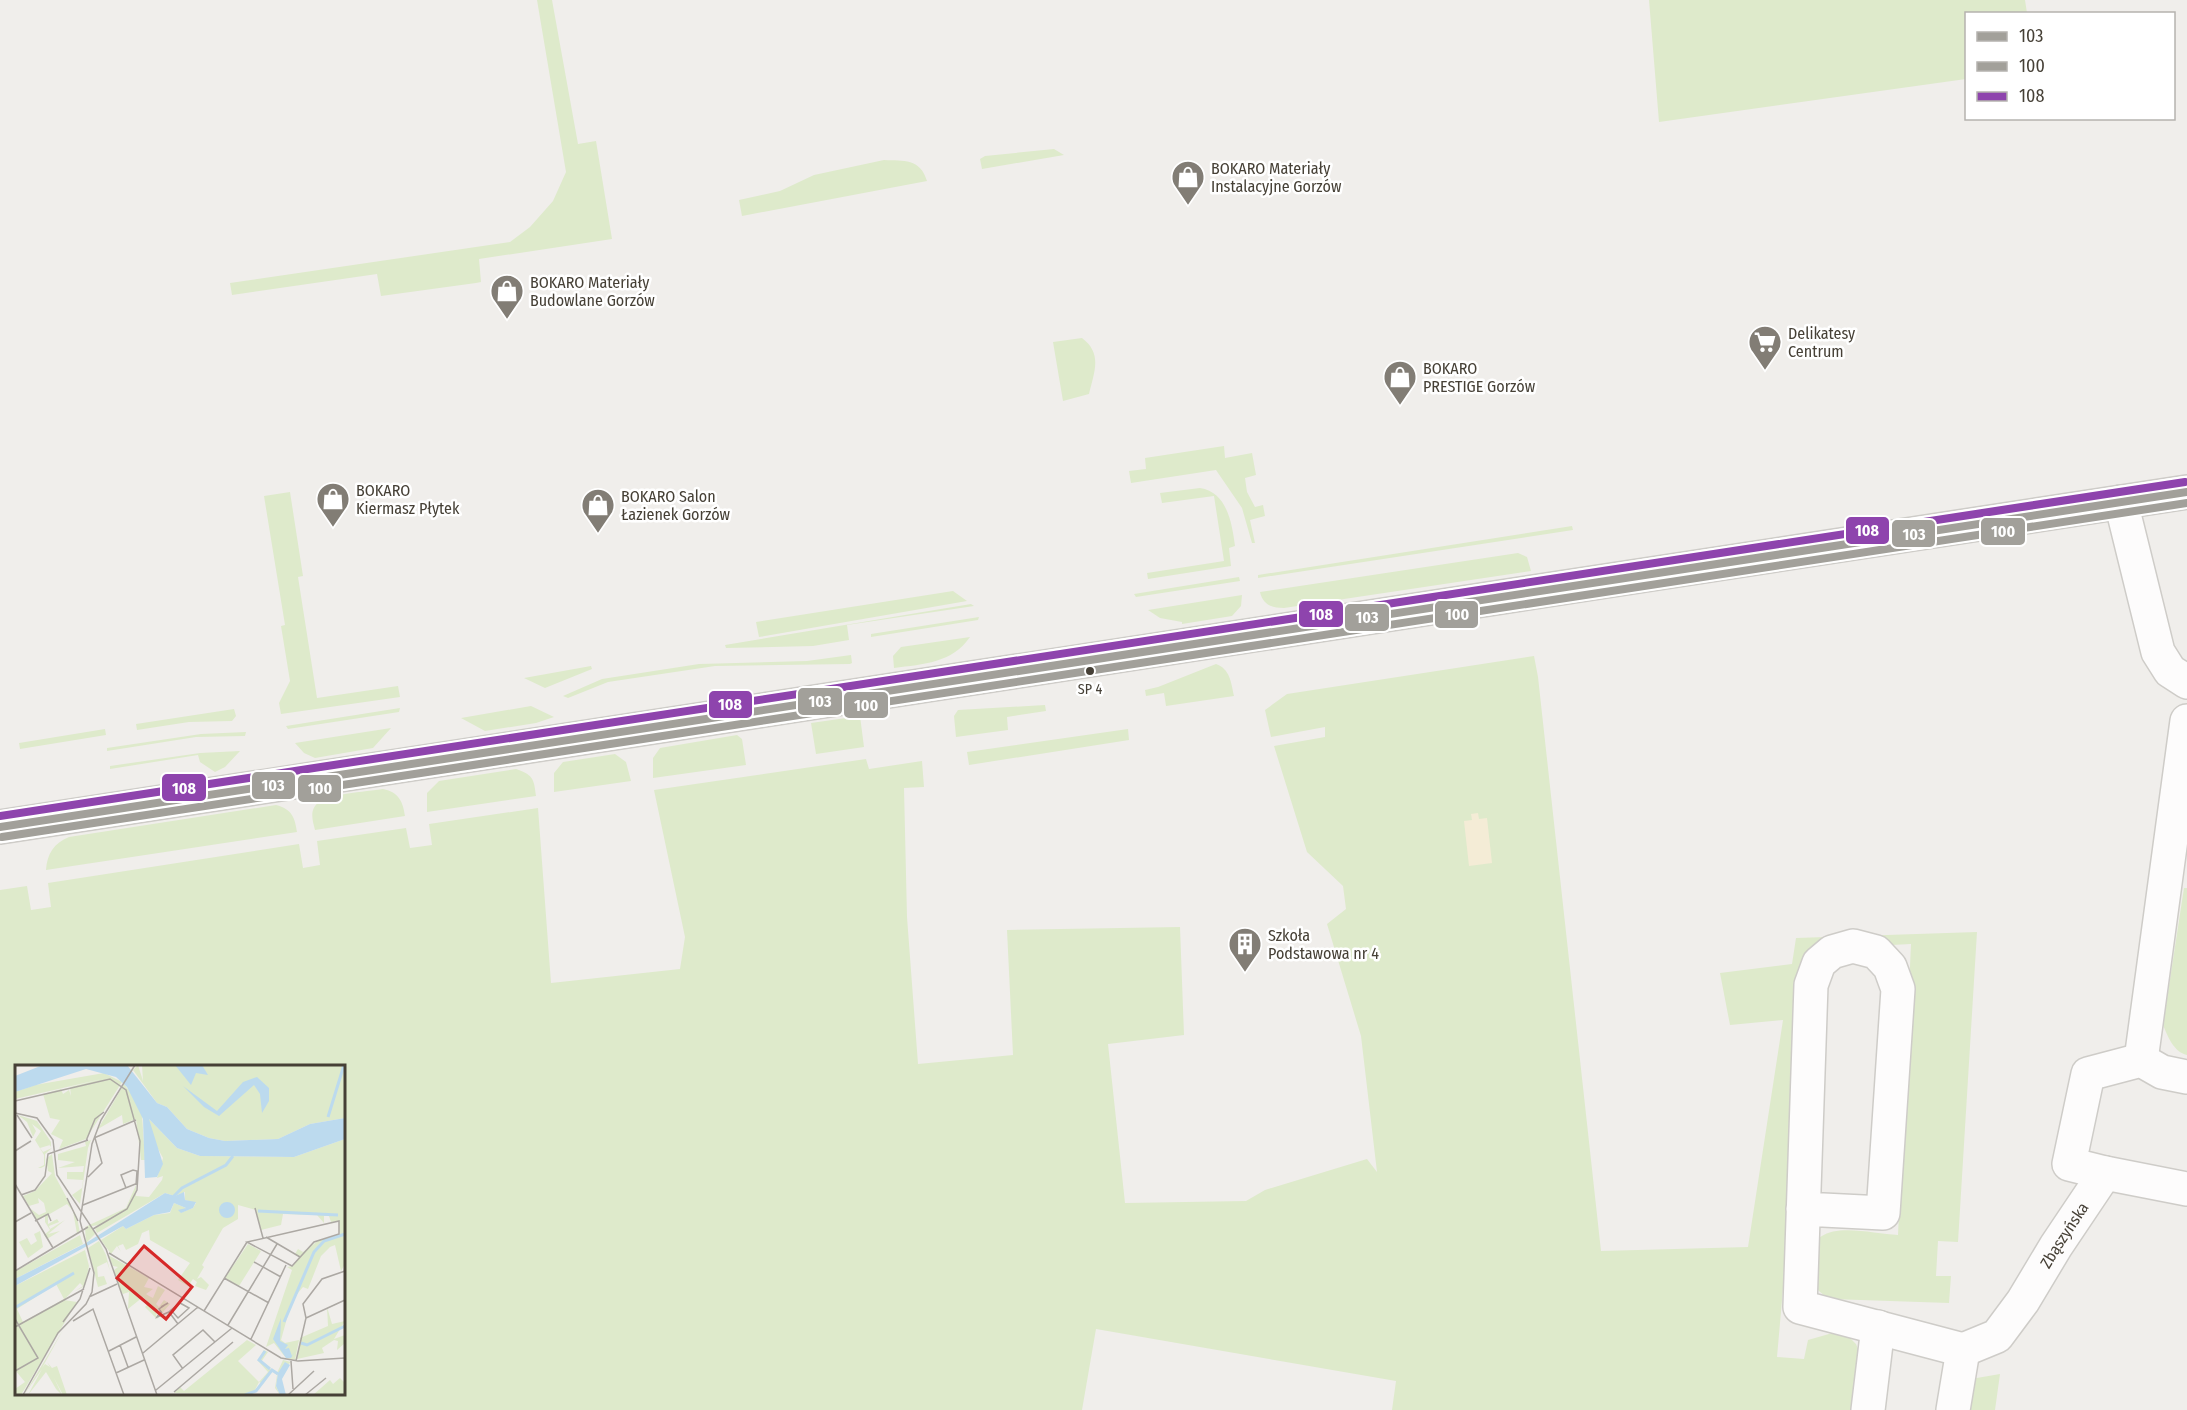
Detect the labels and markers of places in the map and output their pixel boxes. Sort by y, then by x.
shop icon: BOKARO Materiały Instalacyjne Gorzów [1170,159,1206,206]
place label: BOKARO Materiały Instalacyjne Gorzów [1211,159,1342,196]
shop icon: BOKARO Materiały Budowlane Gorzów [489,273,525,320]
place label: BOKARO Materiały Budowlane Gorzów [530,273,655,310]
supermarket icon: Delikatesy Centrum [1747,324,1783,371]
place label: Delikatesy Centrum [1788,324,1856,361]
shop icon: BOKARO PRESTIGE Gorzów [1382,359,1418,406]
place label: BOKARO PRESTIGE Gorzów [1423,359,1536,396]
shop icon: BOKARO Kiermasz Płytek [315,481,351,528]
place label: BOKARO Kiermasz Płytek [356,481,460,518]
shop icon: BOKARO Salon Łazienek Gorzów [580,487,616,534]
place label: BOKARO Salon Łazienek Gorzów [621,487,731,524]
marker: SP 4 [1084,665,1096,677]
place label: SP 4 [1078,681,1102,698]
building icon: Szkoła Podstawowa nr 4 [1227,926,1263,973]
place label: Szkoła Podstawowa nr 4 [1268,926,1379,963]

